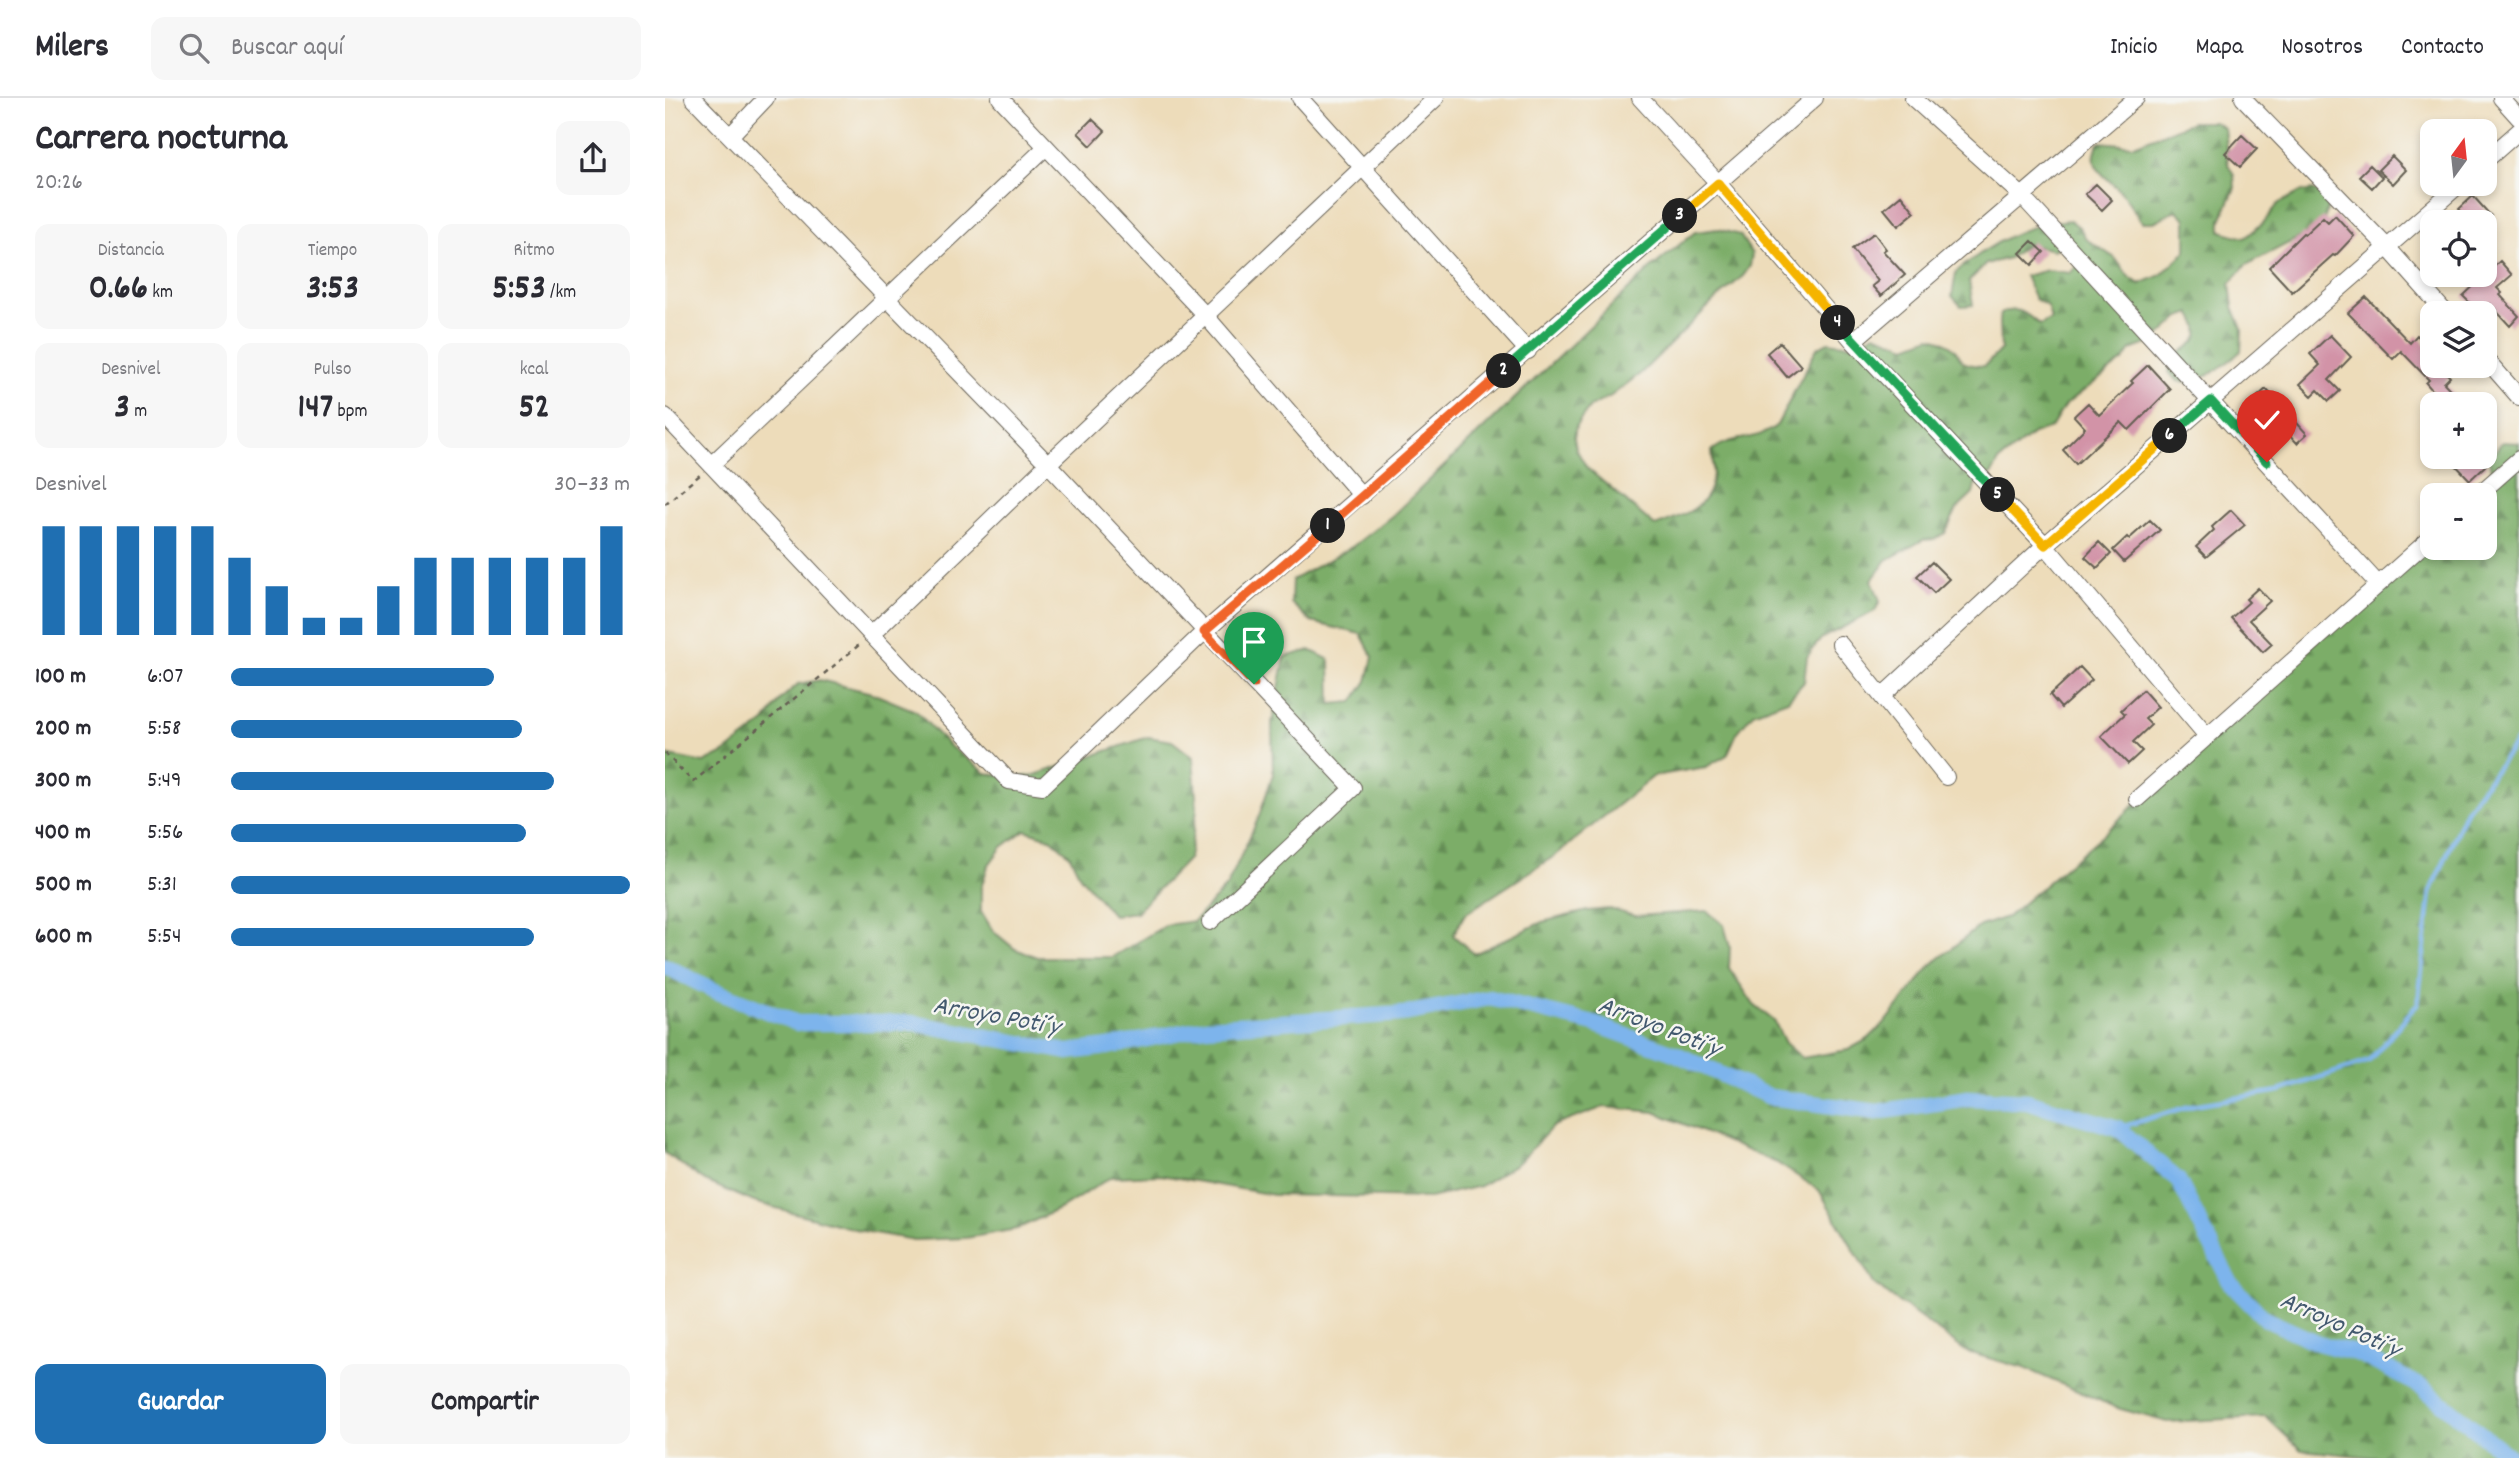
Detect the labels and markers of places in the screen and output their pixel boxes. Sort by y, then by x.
pin: 3 [1663,198,1697,234]
pin: 4 [1821,306,1855,341]
pin: 2 [1487,354,1521,388]
pin [2237,390,2297,462]
pin: 6 [2153,418,2187,454]
pin: 5 [1981,478,2015,512]
pin: 1 [1311,508,1345,544]
pin [1224,612,1284,684]

